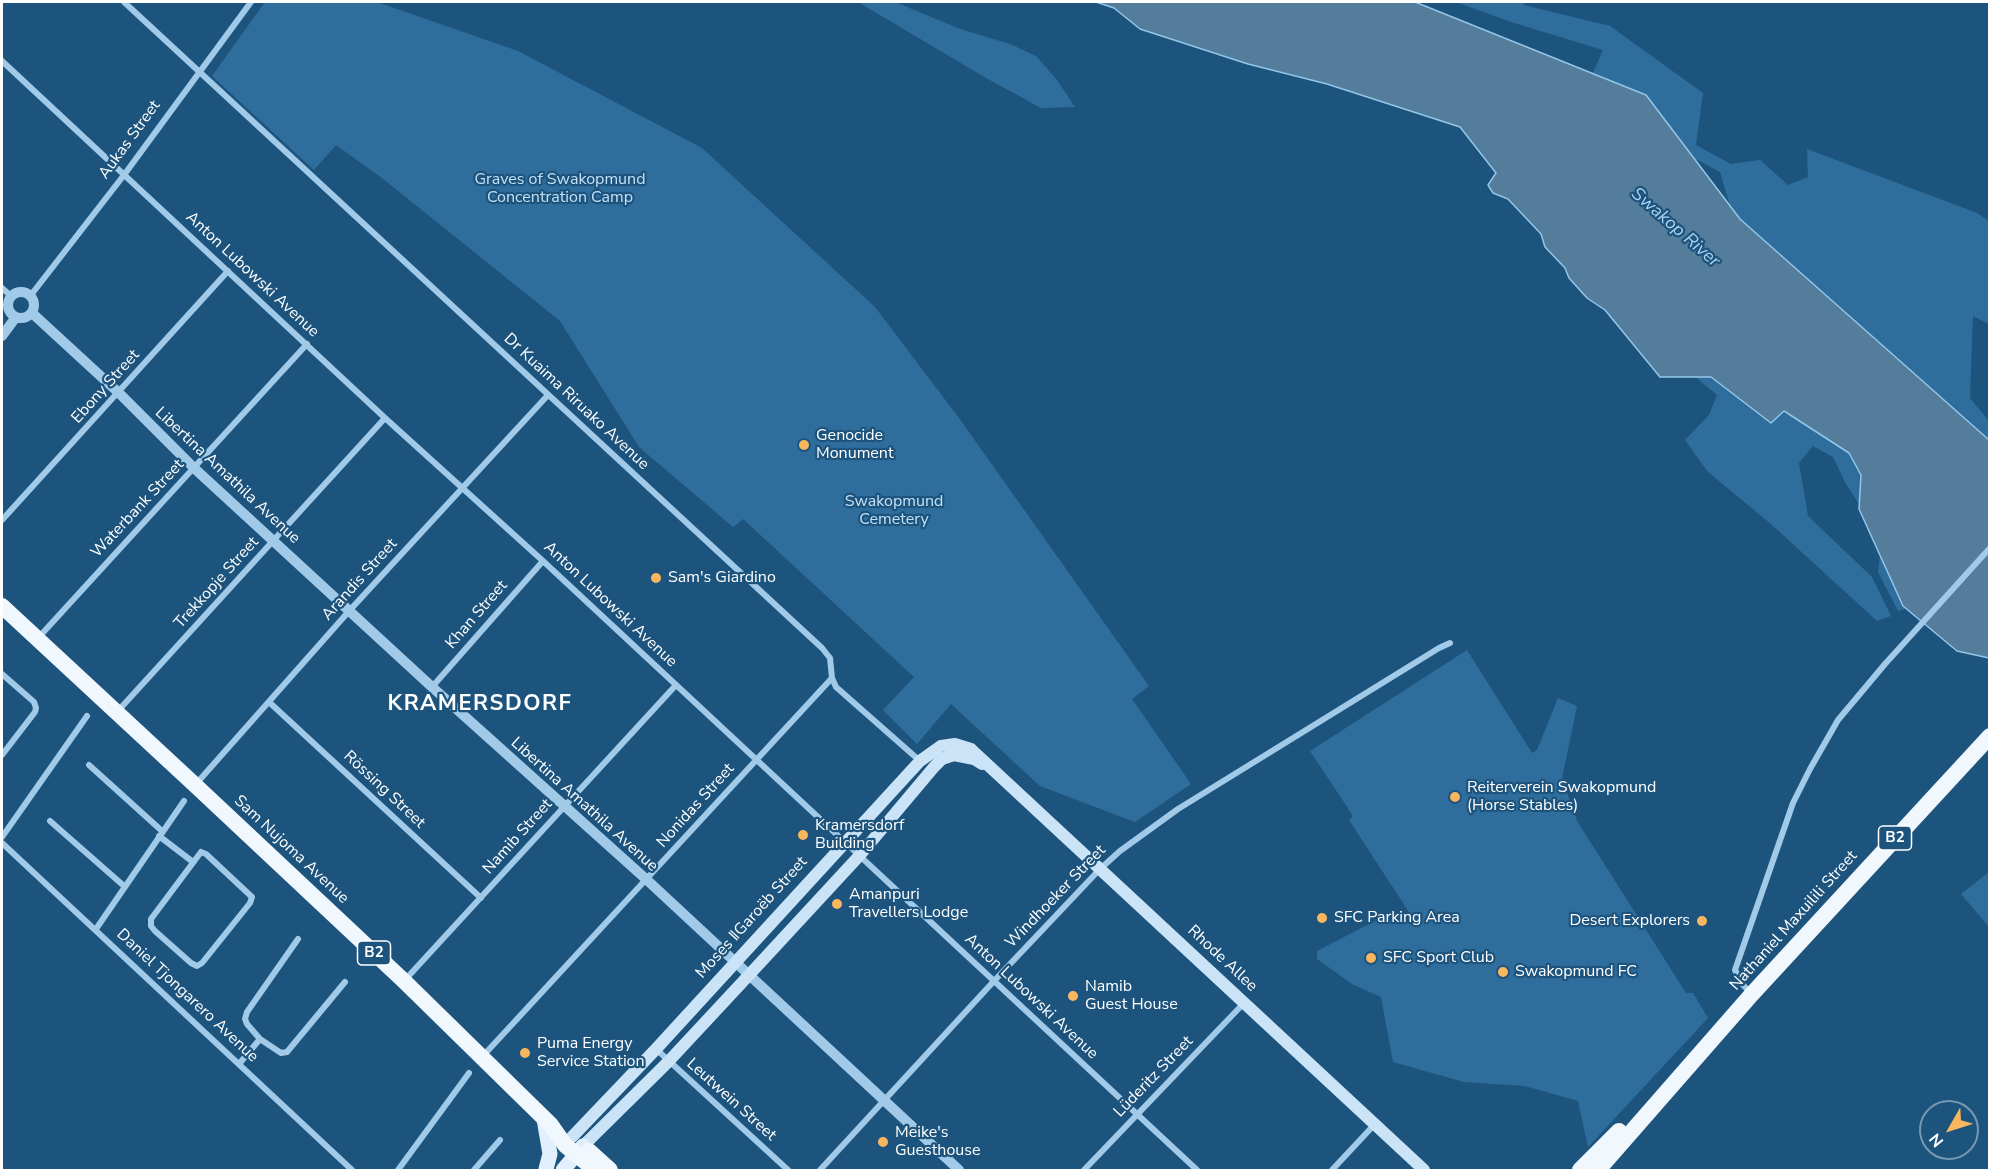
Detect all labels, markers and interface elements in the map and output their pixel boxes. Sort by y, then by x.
street label: Aukas Street [95,97,165,183]
park label: Graves of Swakopmund Concentration Camp [475,170,645,208]
water label: Swakop River [1626,184,1724,272]
street label: Anton Lubowski Avenue [181,208,323,342]
street label: Dr Kuaima Riruako Avenue [499,330,653,474]
street label: Ebony Street [68,346,144,428]
street label: Libertina Amathila Avenue [150,404,304,548]
place label: Genocide Monument [816,426,894,464]
marker: Genocide Monument [797,438,811,452]
street label: Waterbank Street [87,456,189,562]
park label: Swakopmund Cemetery [845,492,943,530]
street label: Trekkopje Street [171,533,263,633]
street label: Arandis Street [318,535,402,625]
street label: Anton Lubowski Avenue [539,538,681,672]
place label: Sam's Giardino [668,568,776,588]
marker: Sam's Giardino [649,571,663,585]
street label: Khan Street [442,577,512,653]
district label: KRAMERSDORF [388,692,572,718]
street label: Libertina Amathila Avenue [506,734,662,876]
street label: Rössing Street [339,747,429,833]
street label: Nonidas Street [653,760,739,852]
place label: Reiterverein Swakopmund (Horse Stables) [1467,778,1656,816]
marker: Reiterverein Swakopmund (Horse Stables) [1448,790,1462,804]
street label: Sam Nujoma Avenue [229,792,353,908]
street label: Namib Street [479,795,557,879]
place label: Kramersdorf Building [815,816,904,854]
road number: B2 [1878,826,1912,850]
marker: Kramersdorf Building [796,828,810,842]
street label: Windhoeker Street [1002,841,1110,953]
street label: Nathaniel Maxuilili Street [1726,847,1862,995]
street label: Moses ǁGaroëb Street [692,853,812,983]
place label: Amanpuri Travellers Lodge [849,885,968,923]
marker: Amanpuri Travellers Lodge [830,897,844,911]
place label: SFC Parking Area [1334,908,1460,928]
marker: SFC Parking Area [1315,911,1329,925]
place label: Desert Explorers [1569,911,1690,931]
marker: Desert Explorers [1695,914,1709,928]
street label: Rhode Allee [1183,922,1261,996]
street label: Daniel Tjongarero Avenue [112,925,262,1067]
street label: Anton Lubowski Avenue [960,930,1102,1064]
road number: B2 [358,941,391,965]
place label: SFC Sport Club [1383,948,1494,968]
marker: SFC Sport Club [1364,951,1378,965]
place label: Swakopmund FC [1515,962,1637,982]
marker: Swakopmund FC [1496,965,1510,979]
place label: Namib Guest House [1085,977,1178,1015]
marker: Namib Guest House [1066,989,1080,1003]
street label: Lüderitz Street [1110,1032,1198,1122]
place label: Puma Energy Service Station [537,1034,645,1072]
marker: Puma Energy Service Station [518,1046,532,1060]
street label: Leutwein Street [682,1055,780,1145]
north arrow [1919,1100,1979,1160]
place label: Meike's Guesthouse [895,1123,980,1161]
text: N [1924,1128,1949,1152]
marker: Meike's Guesthouse [876,1135,890,1149]

